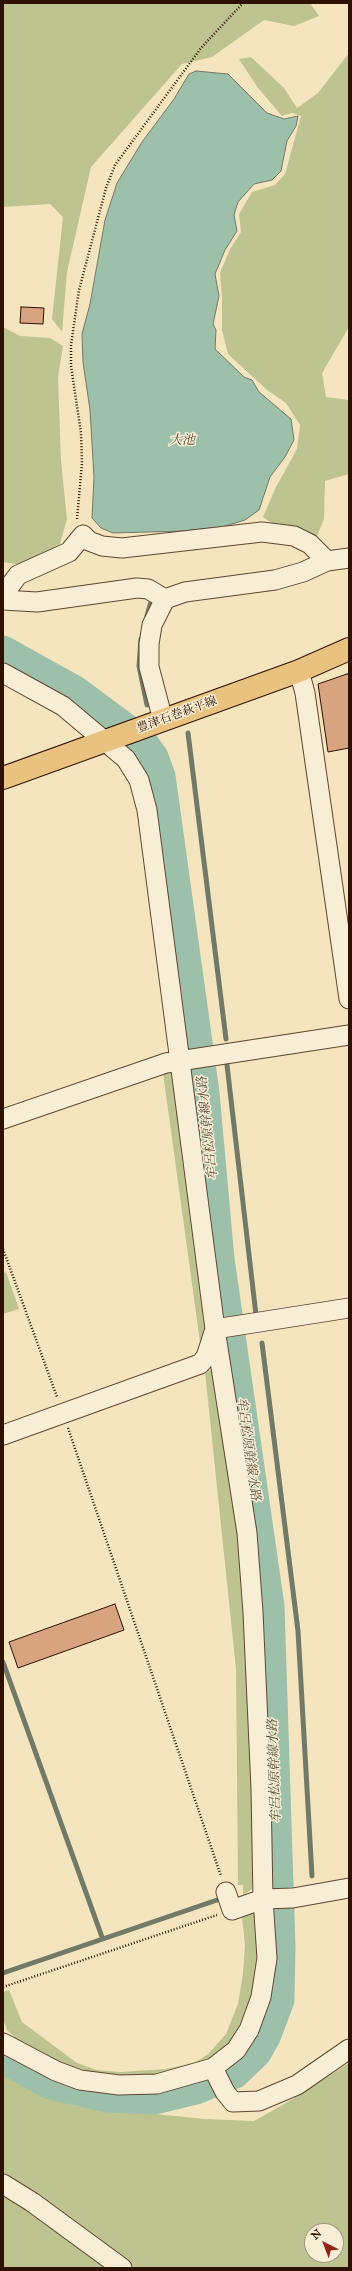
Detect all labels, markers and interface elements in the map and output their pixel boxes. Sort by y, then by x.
water label: 大池 [169,433,195,449]
street label: 豊津石巻萩平線 [135,694,219,736]
water label: 牟呂松原幹線水路 [195,1075,221,1181]
water label: 牟呂松原幹線水路 [233,1396,263,1502]
water label: 牟呂松原幹線水路 [265,1719,285,1823]
north arrow [304,2223,344,2263]
text: N [308,2226,324,2242]

